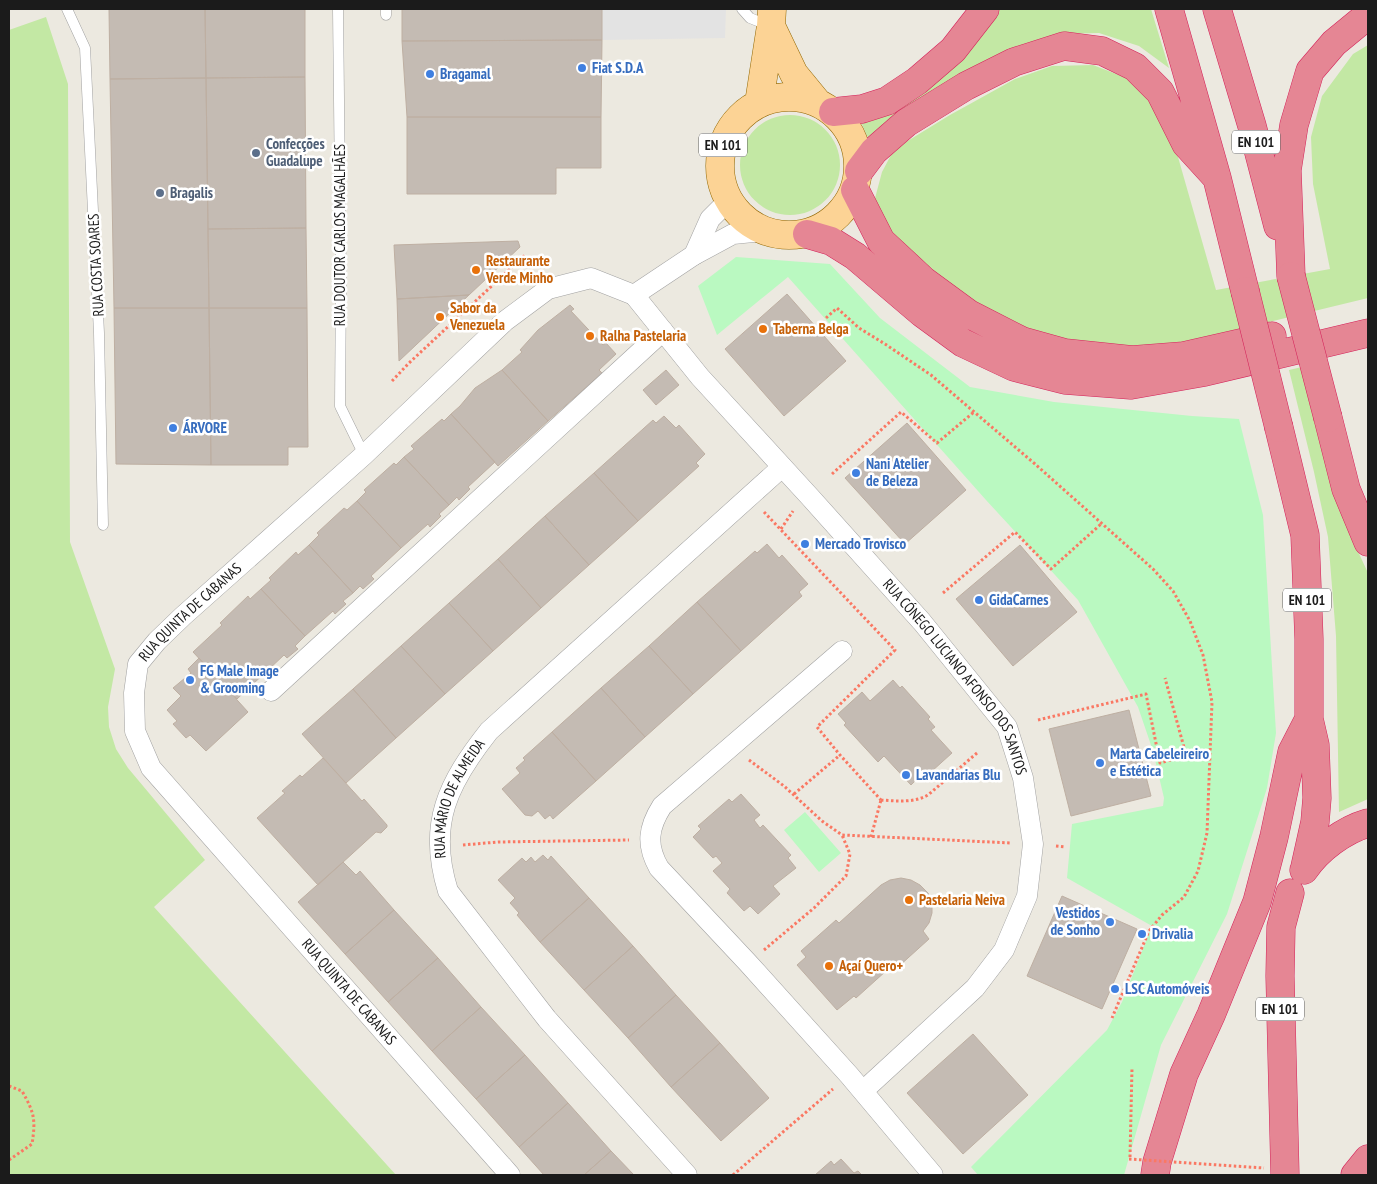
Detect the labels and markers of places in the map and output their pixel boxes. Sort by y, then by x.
place label: Fiat S.D.A [592,58,644,77]
marker: Fiat S.D.A [576,62,588,74]
place label: Bragamal [440,64,491,83]
marker: Bragamal [424,68,436,80]
place label: Confecções Guadalupe [266,134,325,170]
marker: Confecções Guadalupe [250,147,262,159]
place label: Bragalis [170,183,213,202]
marker: Bragalis [154,187,166,199]
place label: Restaurante Verde Minho [485,251,553,287]
marker: Restaurante Verde Minho [470,264,482,276]
place label: Sabor da Venezuela [449,298,505,334]
marker: Sabor da Venezuela [434,311,446,323]
place label: Taberna Belga [773,319,849,338]
marker: Taberna Belga [757,323,769,335]
place label: Ralha Pastelaria [600,326,686,345]
marker: Ralha Pastelaria [584,330,596,342]
place label: ÁRVORE [182,418,227,437]
marker: ÁRVORE [167,422,179,434]
place label: Nani Atelier de Beleza [866,454,929,490]
marker: Nani Atelier de Beleza [850,467,862,479]
place label: Mercado Trovisco [815,534,907,553]
marker: Mercado Trovisco [799,538,811,550]
place label: GidaCarnes [989,590,1049,609]
marker: GidaCarnes [973,594,985,606]
place label: FG Male Image & Grooming [200,661,279,697]
marker: FG Male Image & Grooming [184,674,196,686]
place label: Marta Cabeleireiro e Estética [1110,744,1209,780]
marker: Marta Cabeleireiro e Estética [1094,757,1106,769]
place label: Lavandarias Blu [916,765,1001,784]
marker: Lavandarias Blu [900,769,912,781]
place label: Pastelaria Neiva [919,890,1005,909]
marker: Pastelaria Neiva [903,894,915,906]
place label: Vestidos de Sonho [1050,903,1100,939]
marker: Vestidos de Sonho [1104,916,1116,928]
place label: Drivalia [1152,924,1193,943]
marker: Drivalia [1136,928,1148,940]
place label: Açaí Quero+ [838,956,903,975]
marker: Açaí Quero+ [823,960,835,972]
place label: LSC Automóveis [1125,979,1210,998]
marker: LSC Automóveis [1109,983,1121,995]

